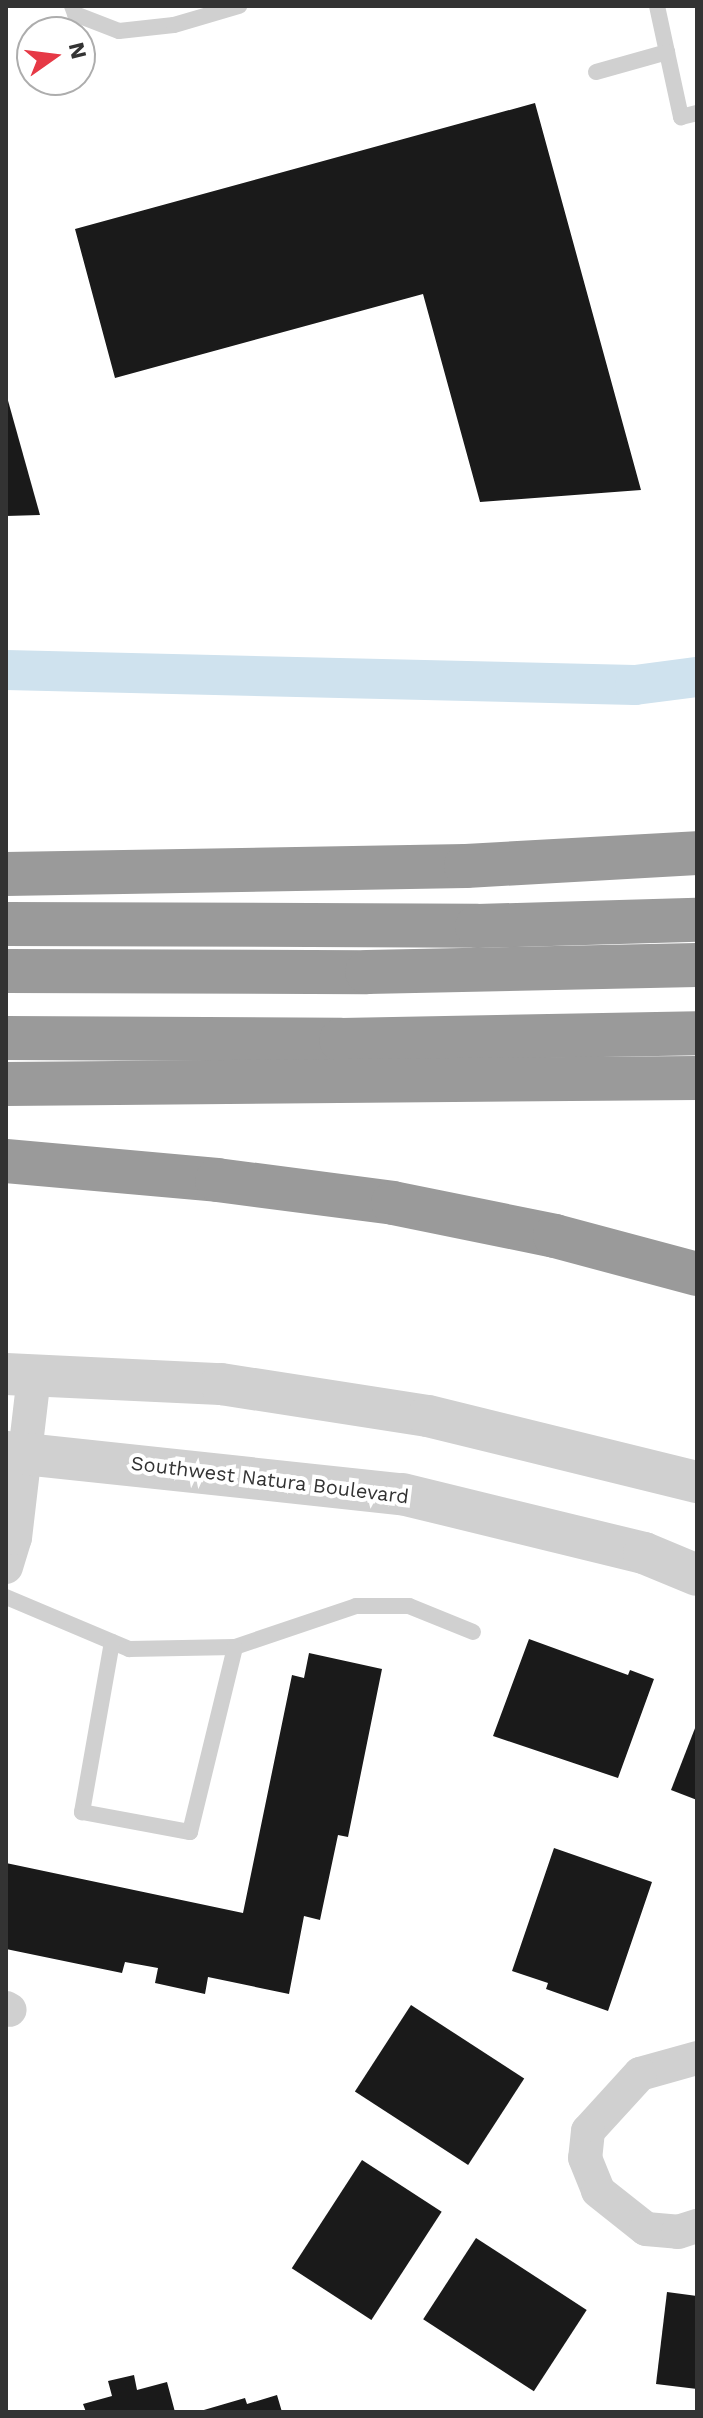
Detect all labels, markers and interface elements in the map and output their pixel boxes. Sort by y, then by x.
north arrow [16,16,96,96]
text: N [64,40,92,61]
street label: Southwest Natura Boulevard [129,1451,411,1509]

